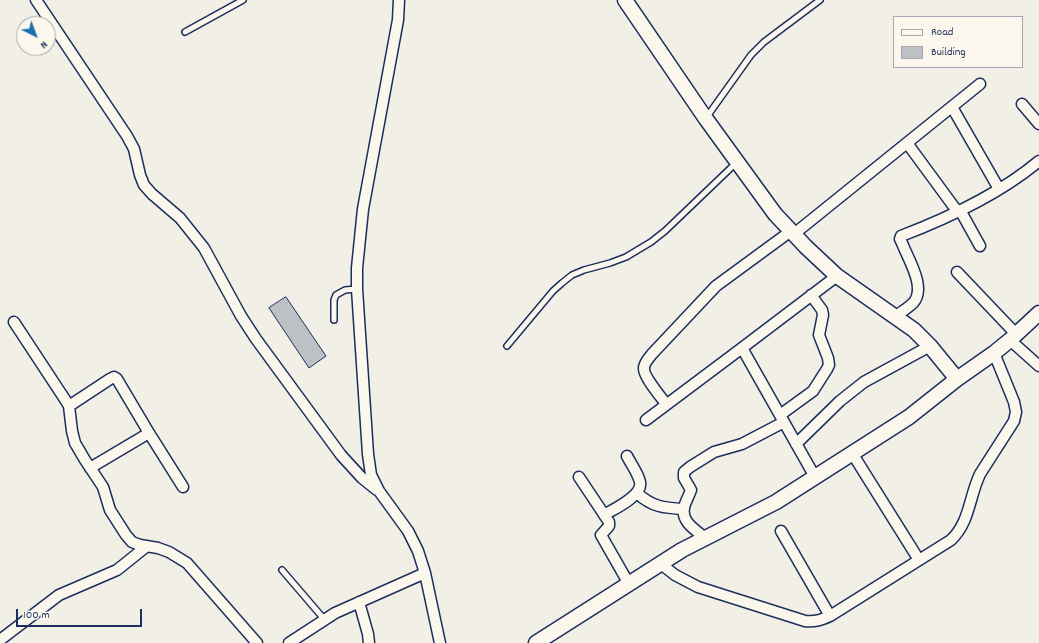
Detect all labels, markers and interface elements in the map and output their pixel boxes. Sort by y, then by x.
north arrow [16,16,56,56]
legend [893,16,1023,68]
text: Road [931,24,953,41]
text: N [36,36,51,52]
text: Building [931,44,966,61]
scale bar [18,601,144,627]
text: 100 m [23,607,50,624]

